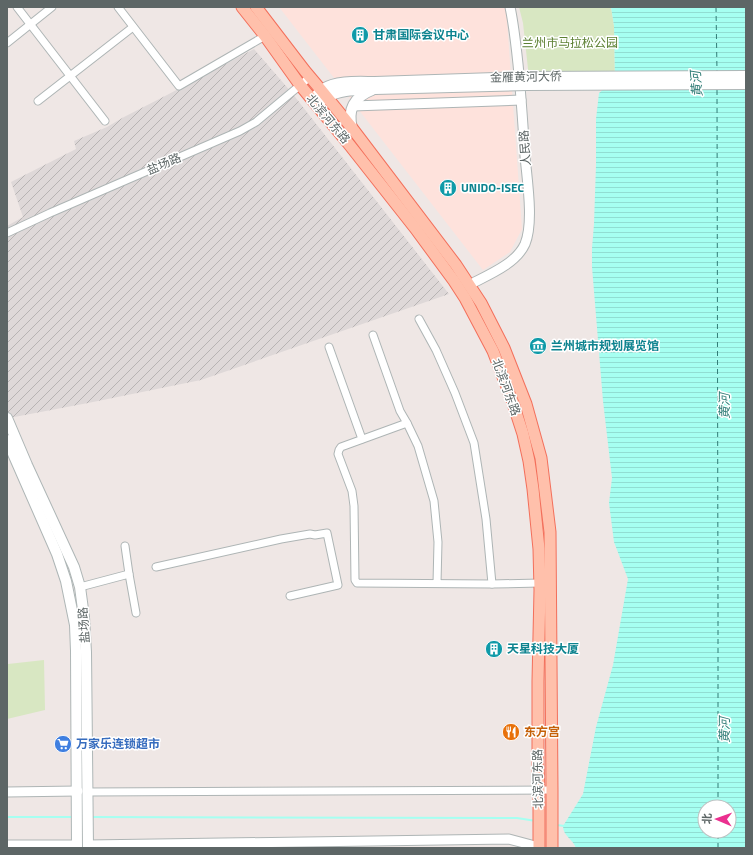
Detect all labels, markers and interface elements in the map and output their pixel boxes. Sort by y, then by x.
building icon: 甘肃国际会议中心 [350,25,370,45]
place label: 甘肃国际会议中心 [373,25,469,44]
park label: 兰州市马拉松公园 [522,33,618,52]
street label: 金雁黄河大侨 [490,66,562,87]
water label: 黄河 [685,67,707,98]
street label: 北滨河东路 [302,90,355,148]
street label: 人民路 [514,129,535,167]
street label: 盐场路 [144,148,184,179]
building icon: UNIDO-ISEC [438,178,458,198]
place label: UNIDO-ISEC [461,178,525,197]
museum icon: 兰州城市规划展览馆 [528,336,548,356]
place label: 兰州城市规划展览馆 [551,336,659,355]
street label: 北滨河东路 [487,355,526,418]
water label: 黄河 [714,390,734,419]
street label: 盐场路 [73,606,94,644]
building icon: 天星科技大厦 [484,639,504,659]
place label: 天星科技大厦 [507,639,579,658]
water label: 黄河 [714,714,734,743]
restaurant icon: 东方宫 [501,722,521,742]
place label: 东方宫 [524,722,560,741]
supermarket icon: 万家乐连锁超市 [53,734,73,754]
place label: 万家乐连锁超市 [76,734,160,753]
street label: 北滨河东路 [527,749,548,809]
north arrow [697,799,737,839]
text: 北 [699,813,715,824]

